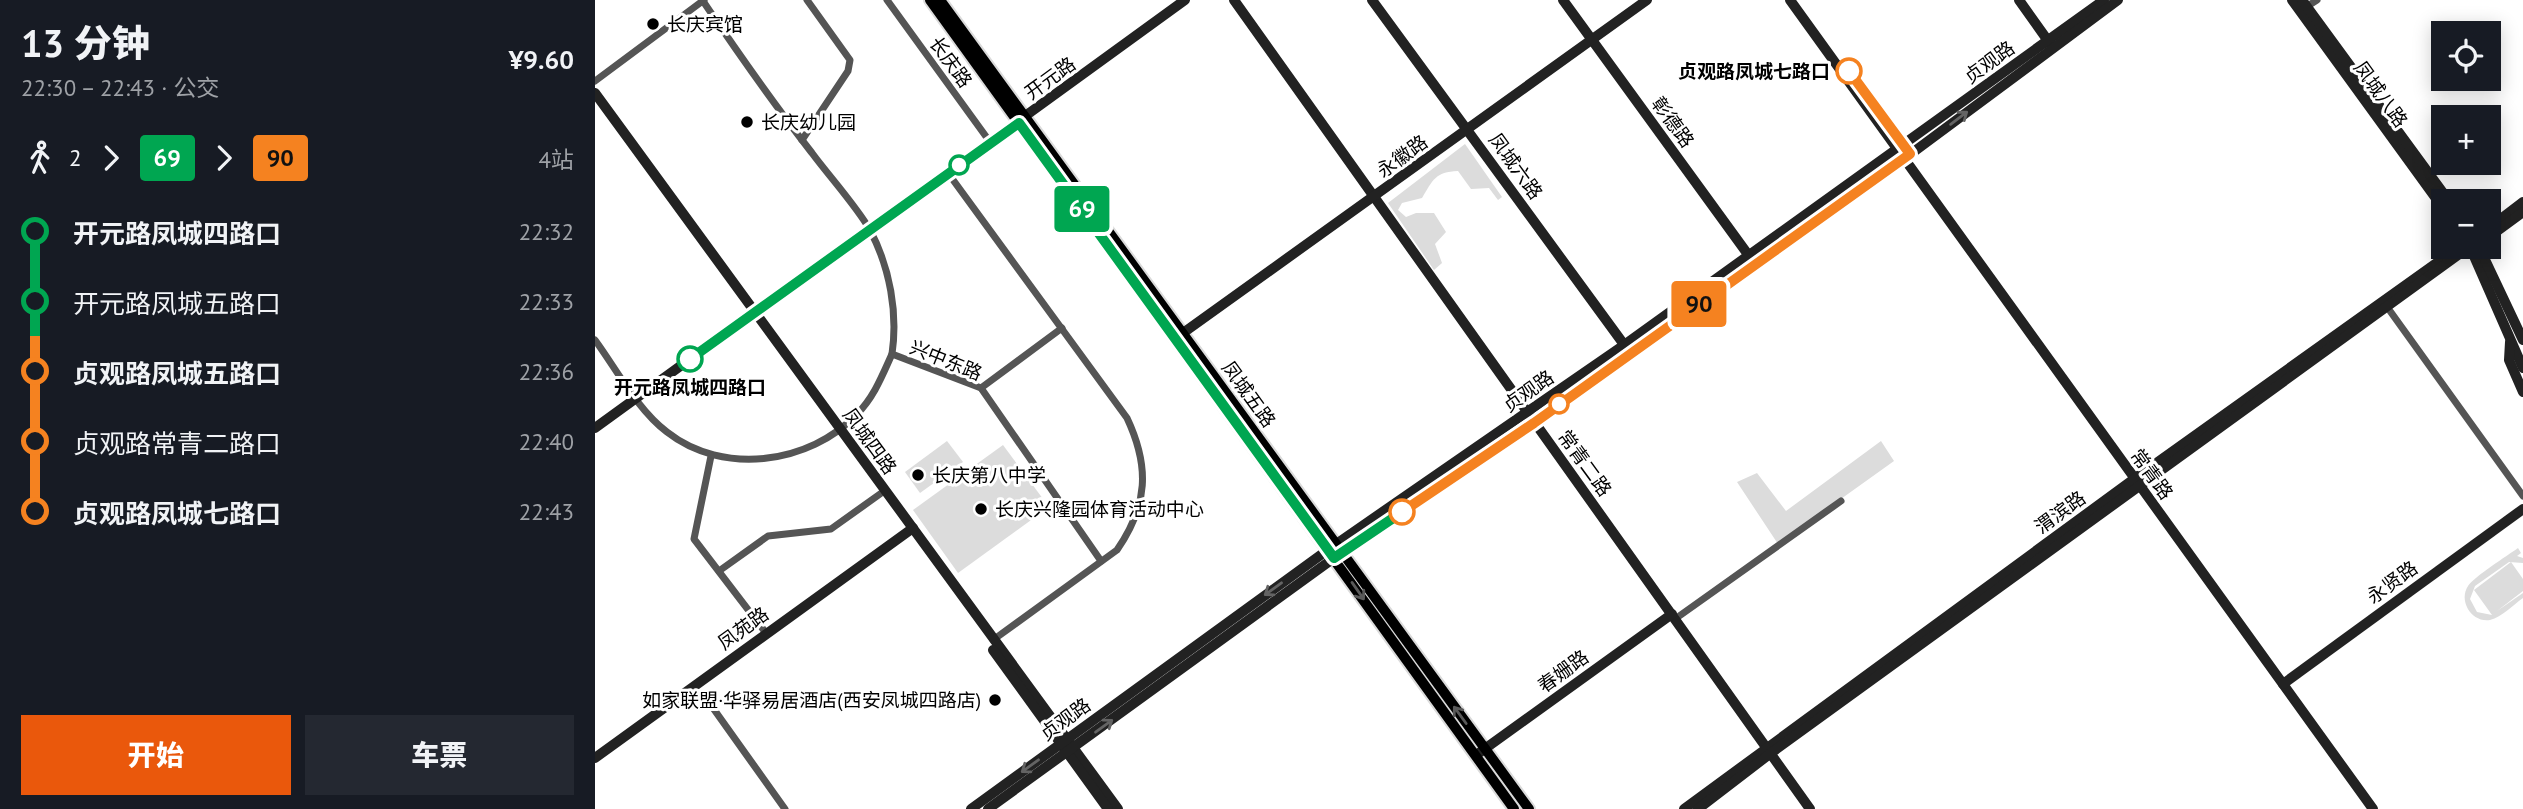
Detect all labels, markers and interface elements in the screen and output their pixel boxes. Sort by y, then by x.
place label: 长庆宾馆 [667,12,743,36]
marker: 长庆宾馆 [645,16,661,32]
text: 13 分钟 [21,18,150,67]
map controls [2431,21,2501,259]
button: locate [2431,21,2501,91]
street label: 长庆路 [925,32,977,92]
street label: 贞观路 [1959,36,2019,88]
text: ¥9.60 [509,43,574,76]
street label: 开元路 [1020,52,1080,104]
street label: 凤城八路 [2349,56,2413,132]
marker: 贞观路凤城七路口 [1836,58,1862,84]
place label: 贞观路凤城七路口 [1678,59,1830,83]
text: 22:30 – 22:43 · 公交 [21,73,220,102]
street label: 彰德路 [1647,92,1699,152]
button: + [2431,105,2501,175]
place label: 长庆幼儿园 [761,110,856,134]
one-way arrow [1949,111,1967,126]
marker: 长庆幼儿园 [739,114,755,130]
street label: 凤城六路 [1484,128,1548,204]
street label: 永徽路 [1372,130,1432,182]
icon: walk [21,139,59,177]
icon: forward [92,139,130,177]
icon: forward [205,139,243,177]
text: 69 [154,142,181,173]
text: 90 [267,142,294,173]
text: 2 [69,143,82,172]
text: 4站 [538,145,574,174]
unlabelled marker [949,155,969,175]
line badge: 69 [1051,186,1113,232]
button: − [2431,189,2501,259]
text: 69 [1068,193,1096,224]
text: 开元路凤城四路口 [73,217,281,250]
text: 22:32 [519,217,574,246]
line badge: 90 [1667,281,1731,327]
text: 开元路凤城五路口 [73,287,281,320]
text: 22:33 [519,287,574,316]
text: 90 [1685,288,1713,319]
street label: 兴中东路 [906,335,986,385]
marker: 开元路凤城四路口 [677,346,703,372]
street label: 凤城五路 [1217,356,1281,432]
text: 贞观路凤城五路口 [73,357,281,390]
text: 22:36 [519,357,574,386]
street label: 贞观路 [1498,365,1558,417]
place label: 开元路凤城四路口 [614,375,766,399]
unlabelled marker [1549,394,1569,414]
street label: 凤城四路 [838,403,902,479]
street label: 常青二路 [1553,425,1617,501]
text: 贞观路常青二路口 [73,427,281,460]
text: 22:40 [519,427,574,456]
street label: 常青路 [2126,444,2178,504]
place label: 长庆第八中学 [932,463,1046,487]
marker: 长庆第八中学 [910,467,926,483]
street label: 渭滨路 [2030,486,2090,538]
text: 贞观路凤城七路口 [73,497,281,530]
text: 22:43 [519,497,574,526]
place label: 长庆兴隆园体育活动中心 [995,497,1204,521]
unlabelled marker [1389,499,1415,525]
marker: 长庆兴隆园体育活动中心 [973,501,989,517]
street label: 永贤路 [2362,556,2422,608]
one-way arrow [1351,581,1365,600]
one-way arrow [1264,582,1283,596]
street label: 凤苑路 [713,602,773,654]
street label: 春姗路 [1533,645,1593,697]
place label: 如家联盟·华驿易居酒店(西安凤城四路店) [642,688,981,712]
marker: 如家联盟·华驿易居酒店(西安凤城四路店) [987,692,1003,708]
street label: 贞观路 [1035,693,1095,745]
one-way arrow [1452,706,1467,725]
button: 开始 [21,715,291,795]
button: 车票 [305,715,574,795]
one-way arrow [1094,719,1112,734]
one-way arrow [1021,759,1040,773]

